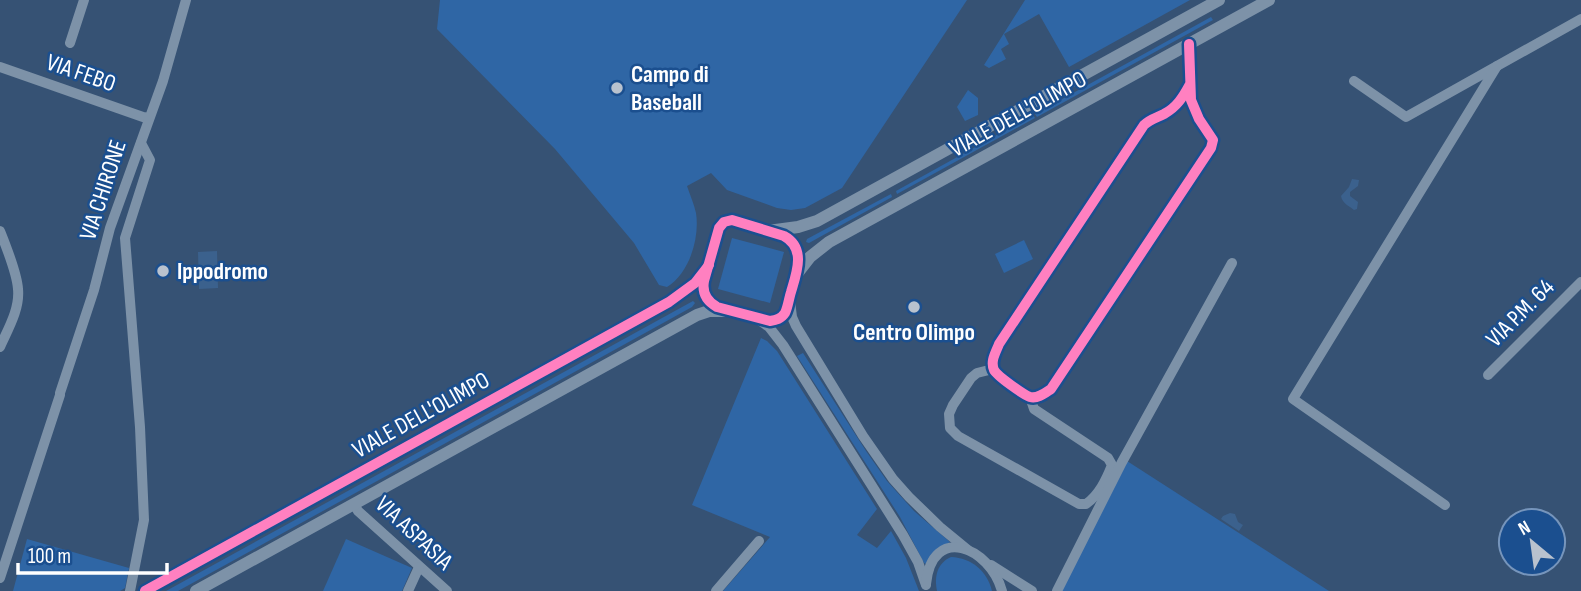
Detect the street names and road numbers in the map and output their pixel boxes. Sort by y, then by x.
street label: VIA FEBO [42,48,120,98]
street label: VIALE DELL'OLIMPO [944,64,1092,164]
street label: VIA CHIRONE [73,136,133,244]
street label: VIA P.M. 64 [1480,273,1560,353]
street label: VIALE DELL'OLIMPO [347,365,495,465]
street label: VIA ASPASIA [369,490,459,577]

